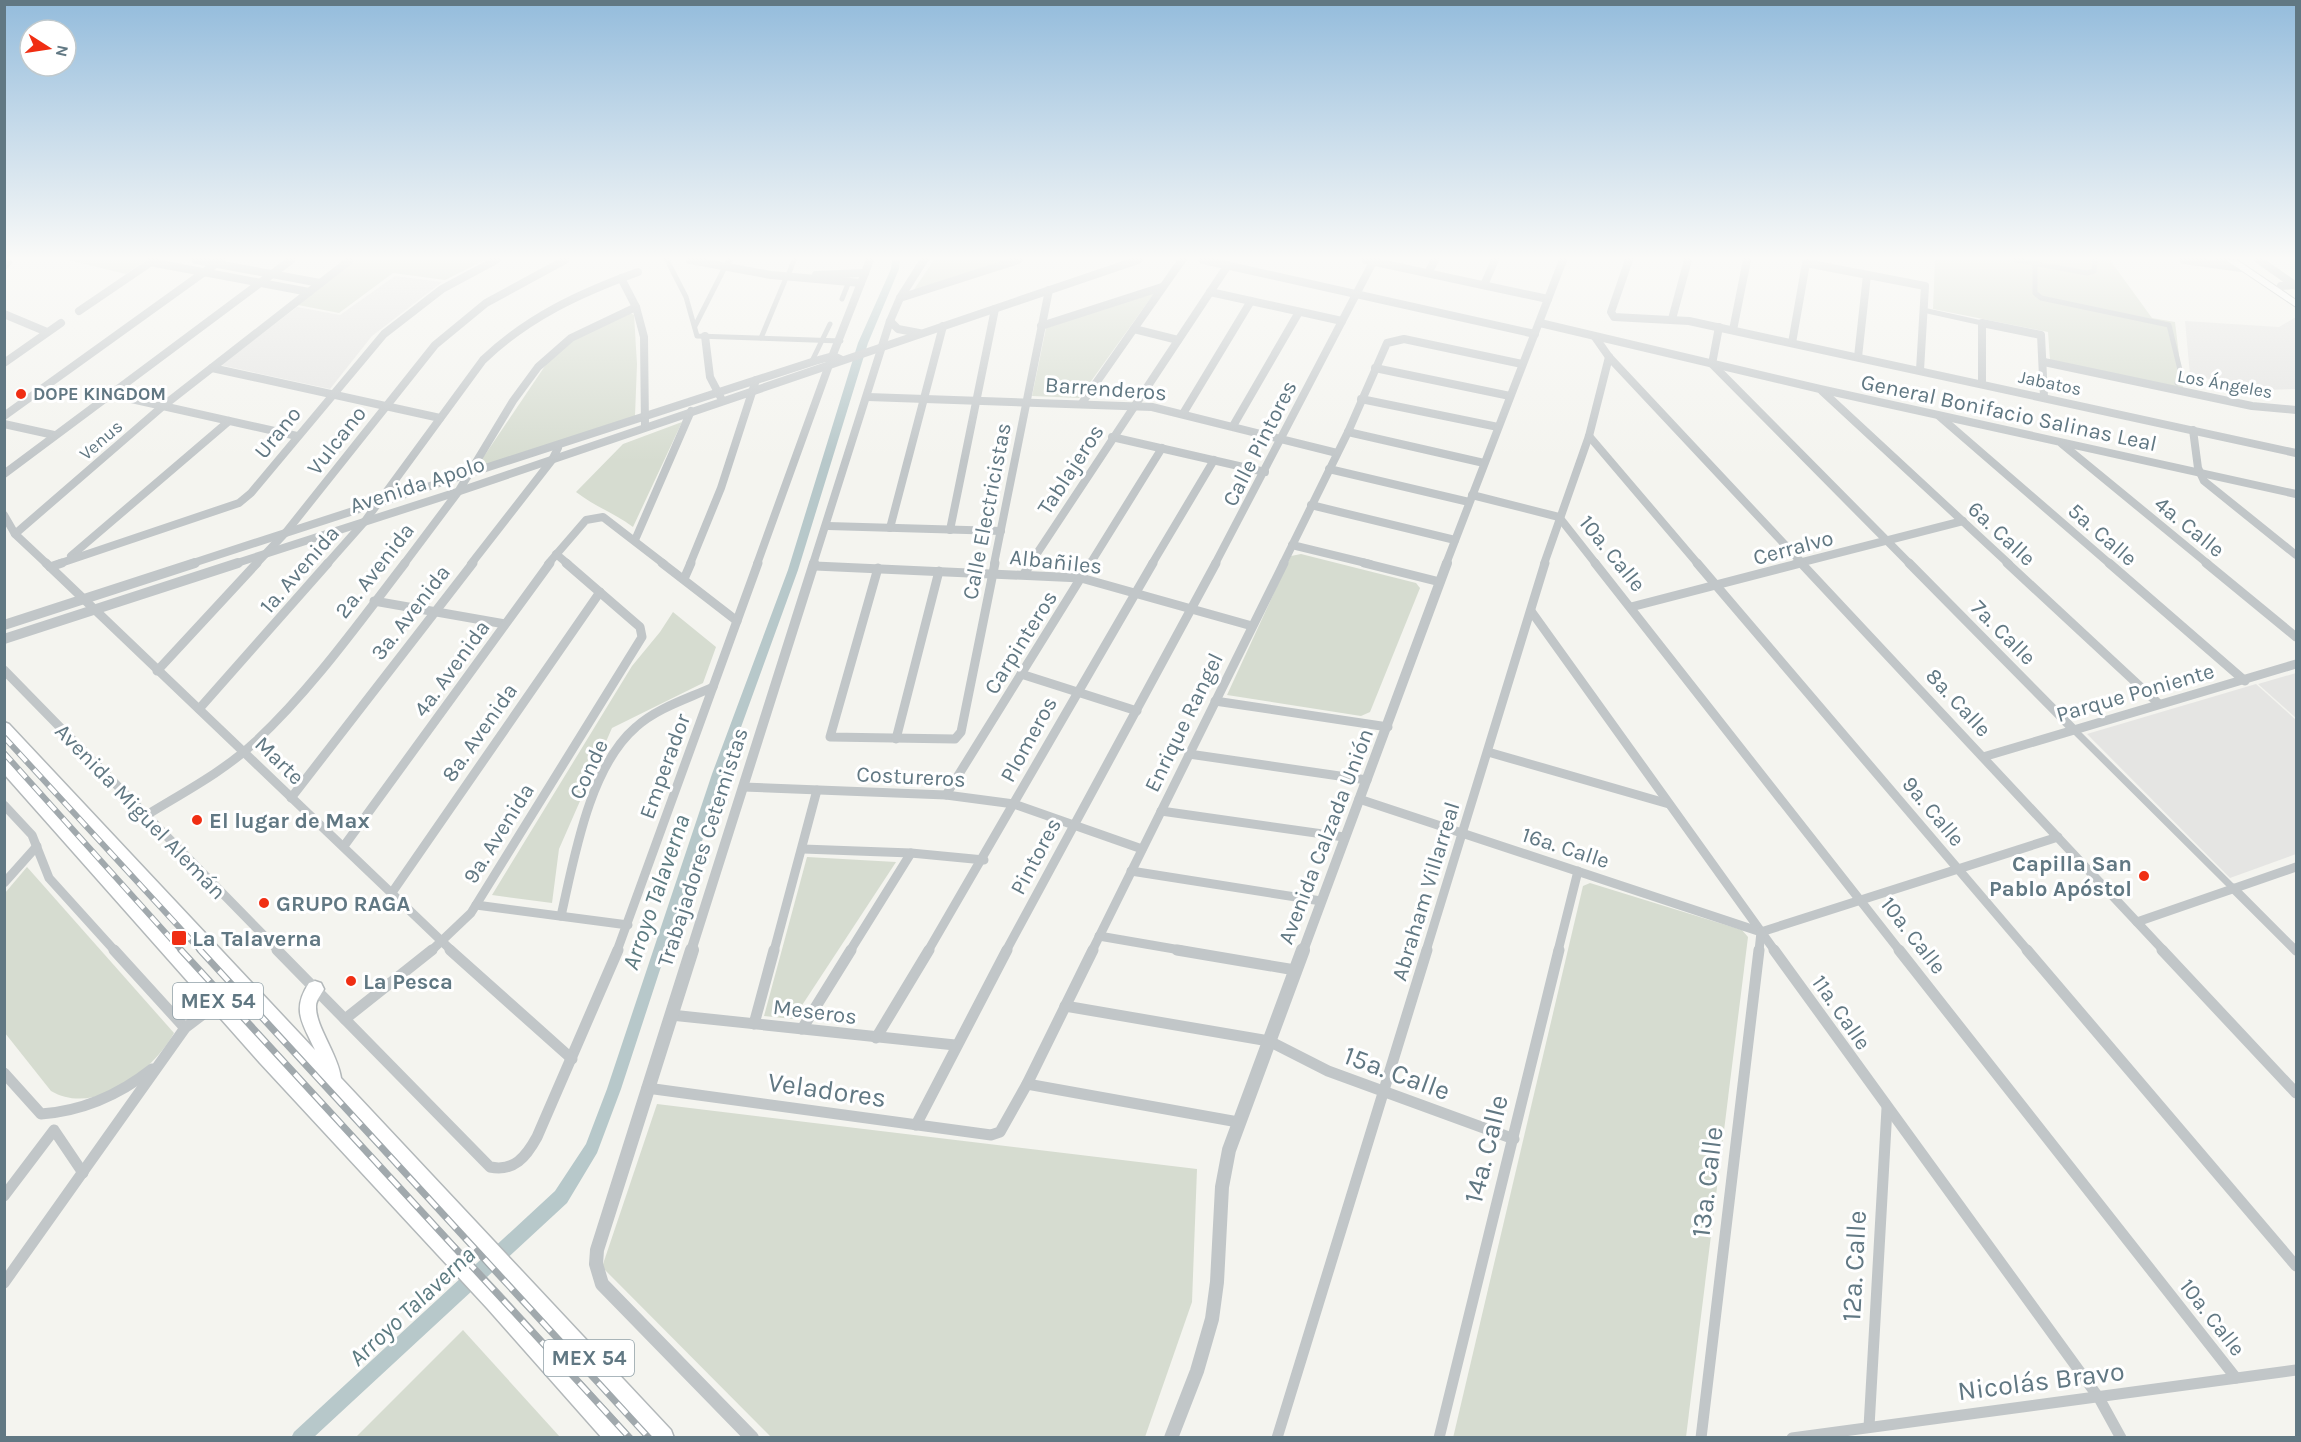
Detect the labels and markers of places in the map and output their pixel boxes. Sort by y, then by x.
place label: DOPE KINGDOM [33,383,166,405]
marker: DOPE KINGDOM [14,387,28,401]
place label: El lugar de Max [209,808,370,834]
marker: El lugar de Max [190,813,204,827]
place label: Capilla San Pablo Apóstol [1989,851,2132,902]
marker: Capilla San Pablo Apóstol [2137,869,2151,883]
place label: GRUPO RAGA [276,891,410,917]
marker: GRUPO RAGA [257,896,271,910]
place label: La Talaverna [192,926,322,952]
marker: La Talaverna [170,929,188,947]
place label: La Pesca [363,969,453,995]
marker: La Pesca [344,974,358,988]

